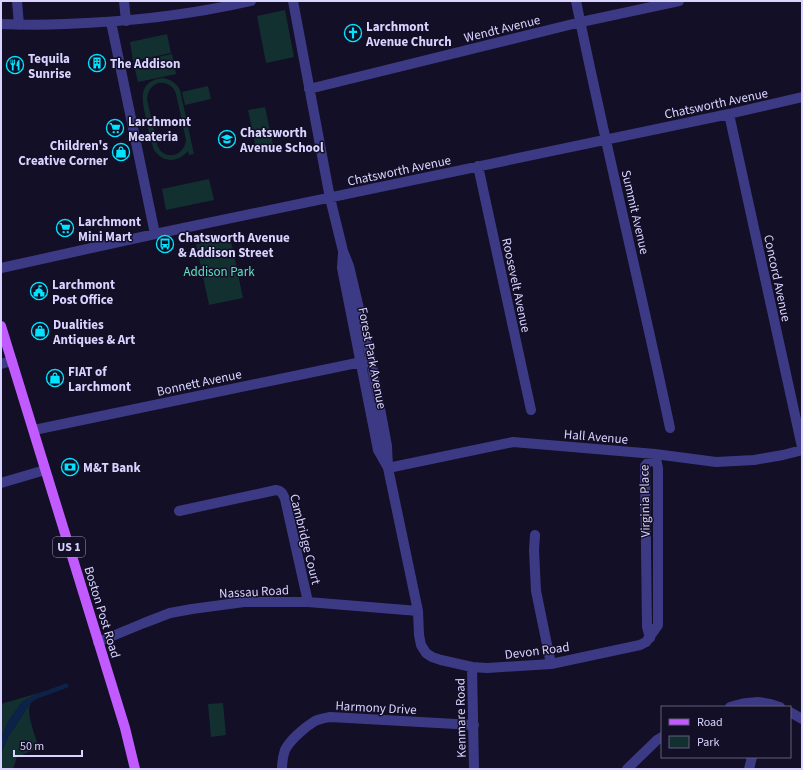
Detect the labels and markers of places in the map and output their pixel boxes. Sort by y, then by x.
place label: Larchmont Avenue Church [365,18,452,51]
church icon: Larchmont Avenue Church [343,23,363,43]
place label: Tequila Sunrise [28,50,72,83]
building icon: The Addison [87,53,107,73]
restaurant icon: Tequila Sunrise [5,55,25,75]
place label: The Addison [110,55,180,73]
place label: Larchmont Meateria [128,113,191,146]
supermarket icon: Larchmont Meateria [105,118,125,138]
place label: Chatsworth Avenue School [239,124,324,157]
school or university icon: Chatsworth Avenue School [217,129,237,149]
place label: Children's Creative Corner [18,137,109,170]
shop icon: Children's Creative Corner [111,142,131,162]
place label: Larchmont Mini Mart [78,213,141,246]
supermarket icon: Larchmont Mini Mart [55,218,75,238]
place label: Chatsworth Avenue & Addison Street [178,229,290,262]
bus stop icon: Chatsworth Avenue & Addison Street [155,234,175,254]
place label: Larchmont Post Office [52,276,115,309]
public building icon: Larchmont Post Office [29,281,49,301]
place label: Dualities Antiques & Art [52,316,135,349]
shop icon: Dualities Antiques & Art [30,321,50,341]
place label: FIAT of Larchmont [68,363,131,396]
shop icon: FIAT of Larchmont [45,368,65,388]
bank icon: M&T Bank [60,457,80,477]
place label: M&T Bank [83,459,142,477]

